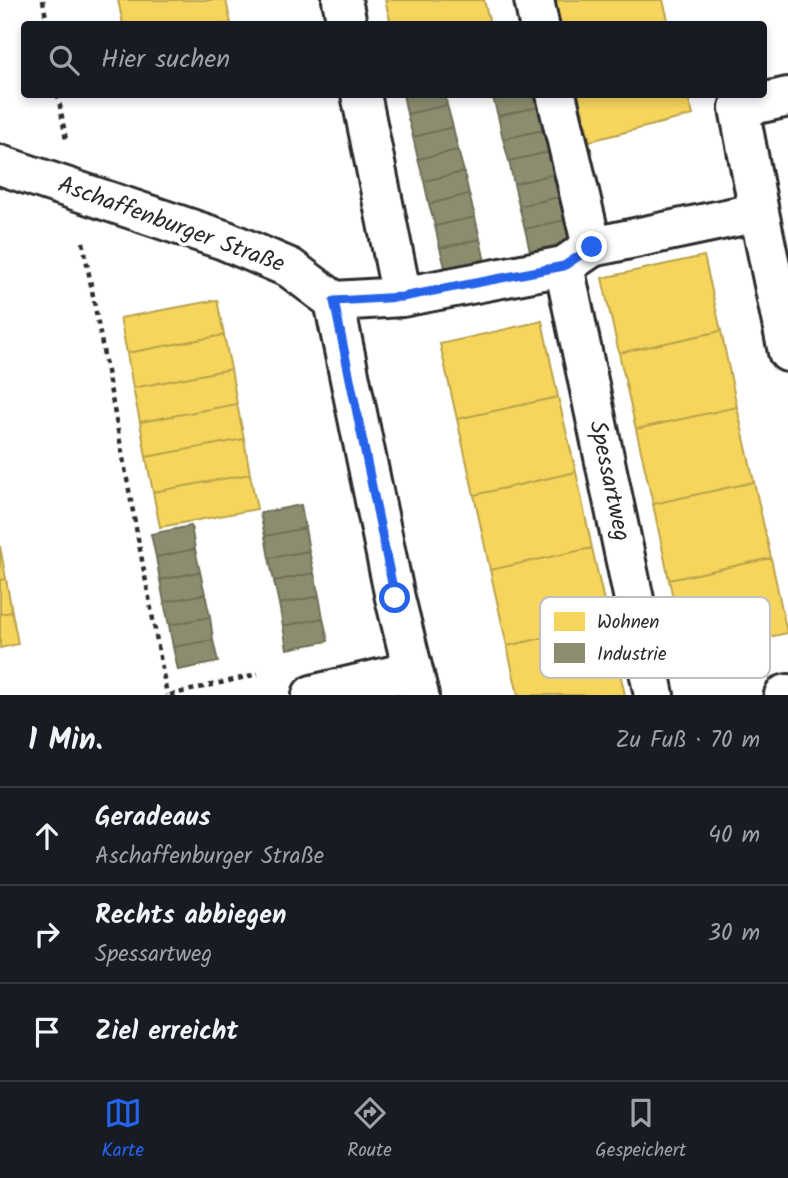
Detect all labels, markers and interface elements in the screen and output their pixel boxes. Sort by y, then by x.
search box [21,21,767,98]
text: Hier suchen [101,39,230,81]
icon: search [45,41,83,79]
street label: Aschaffenburger Straße [52,166,290,284]
route end [576,231,607,262]
street label: Spessartweg [577,417,641,545]
route start [379,582,410,613]
legend [540,597,770,678]
text: Wohnen [597,608,659,638]
text: Industrie [597,640,667,670]
text: 1 Min. [28,717,103,765]
text: Zu Fuß · 70 m [615,723,760,759]
text: Geradeaus [95,797,211,839]
icon: ahead [28,817,66,855]
text: 40 m [708,818,760,854]
text: Aschaffenburger Straße [95,839,324,875]
text: Rechts abbiegen [95,895,286,937]
icon: right [28,915,66,953]
text: 30 m [708,916,760,952]
text: Spessartweg [95,937,212,973]
text: Ziel erreicht [95,1011,238,1053]
icon: arrive [28,1013,66,1051]
tab: Karte [102,1094,144,1166]
tab: Route [347,1094,392,1166]
tab: Gespeichert [595,1094,686,1166]

